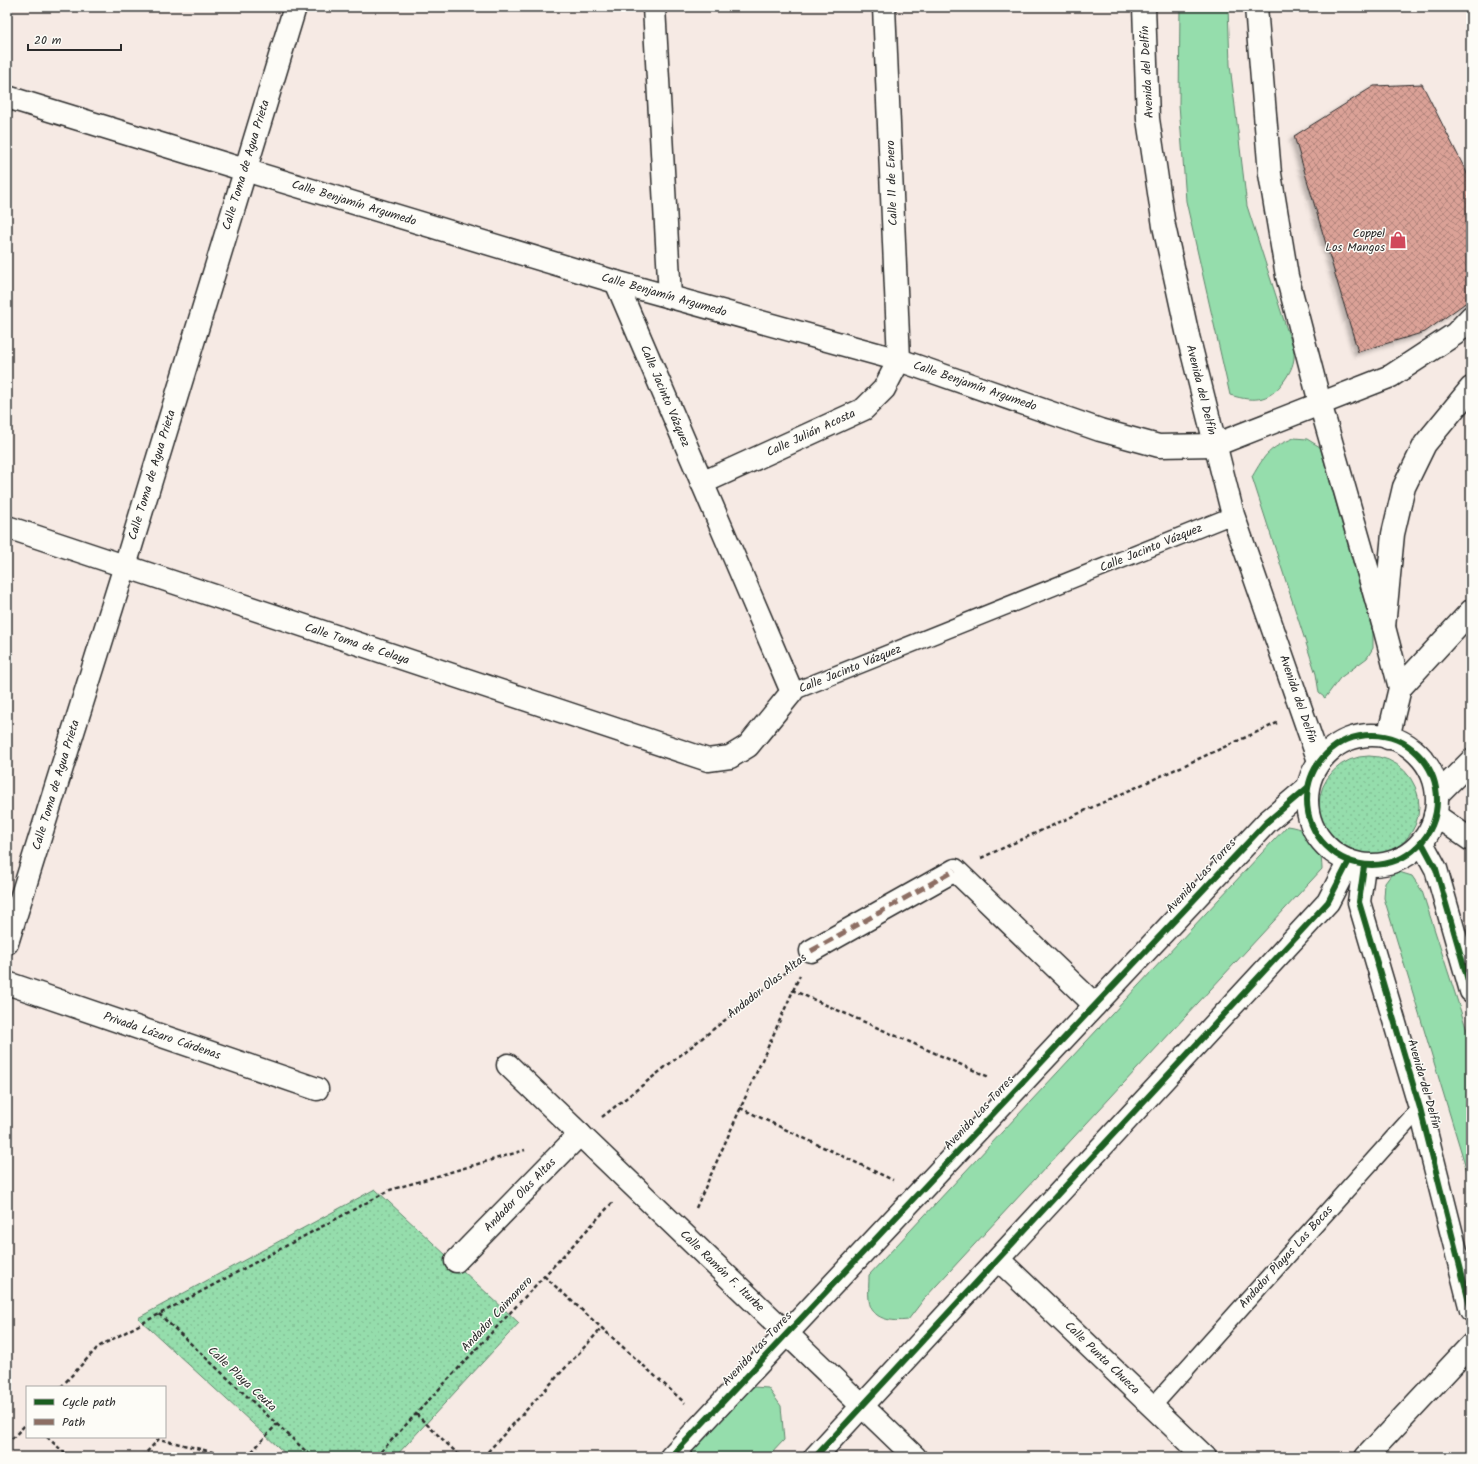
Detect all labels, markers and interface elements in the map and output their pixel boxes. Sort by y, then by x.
street label: Avenida del Delfín [1135,25,1159,119]
scale bar [28,26,121,52]
text: 20 m [34,31,62,50]
street label: Calle Toma de Agua Prieta [217,97,275,232]
street label: Calle 11 de Enero [881,140,903,226]
street label: Calle Benjamín Argumedo [289,175,419,231]
place label: Coppel Los Mangos [1325,224,1385,257]
shop icon: Coppel Los Mangos [1388,230,1408,250]
street label: Calle Benjamín Argumedo [599,268,729,322]
street label: Calle Jacinto Vázquez [635,342,695,450]
street label: Avenida del Delfín [1181,343,1221,437]
street label: Calle Benjamín Argumedo [911,356,1039,416]
street label: Calle Julián Acosta [763,404,859,462]
street label: Calle Toma de Agua Prieta [123,407,181,542]
street label: Calle Jacinto Vázquez [1097,519,1205,577]
street label: Calle Toma de Celaya [302,618,412,670]
street label: Calle Jacinto Vázquez [796,640,904,698]
street label: Avenida del Delfín [1274,652,1322,746]
street label: Calle Toma de Agua Prieta [27,717,85,852]
street label: Avenida Las Torres [1161,834,1241,918]
street label: Andador Olas Altas [723,949,811,1023]
street label: Privada Lázaro Cárdenas [101,1007,223,1065]
street label: Avenida del Delfín [1402,1037,1446,1131]
street label: Avenida Las Torres [939,1071,1019,1155]
street label: Andador Olas Altas [479,1154,561,1236]
street label: Andador Playas Las Bocas [1234,1201,1338,1313]
street label: Calle Ramón F. Iturbe [675,1225,769,1317]
street label: Andador Caimanero [457,1272,537,1356]
street label: Avenida Las Torres [717,1307,797,1391]
street label: Calle Punta Chueca [1060,1317,1144,1399]
street label: Calle Playa Ceuta [203,1342,281,1416]
legend [26,1386,166,1438]
text: Cycle path [62,1393,116,1412]
text: Path [62,1413,85,1432]

